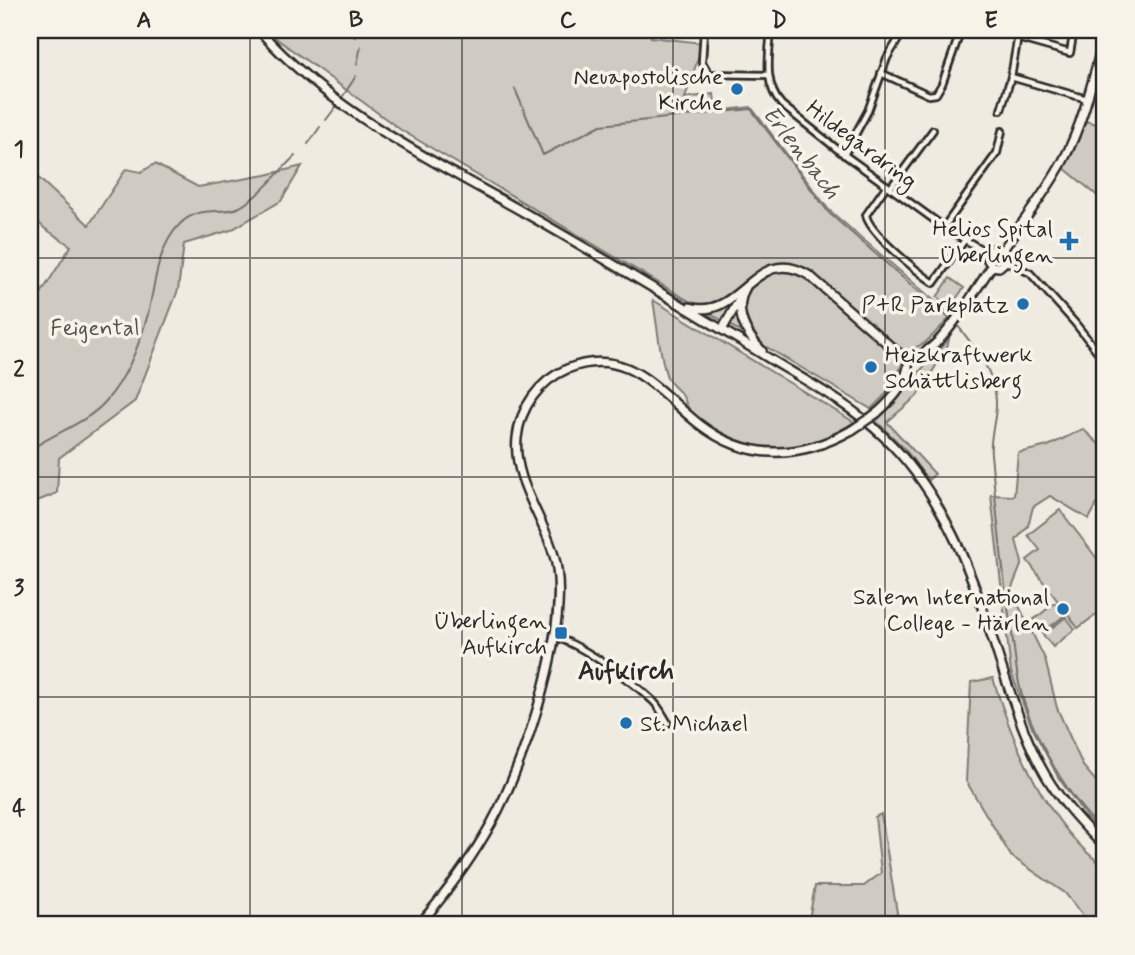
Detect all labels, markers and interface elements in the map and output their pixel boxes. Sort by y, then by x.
text: A [136,6,152,36]
text: B [349,6,364,36]
text: C [560,6,577,36]
text: D [771,6,787,36]
text: E [984,6,998,36]
place label: Neuapostolische Kirche [574,63,723,119]
marker: Neuapostolische Kirche [729,81,745,97]
street label: Hildegardring [798,94,922,199]
water label: Erlenbach [755,100,847,206]
text: 1 [14,135,24,165]
place label: Helios Spital Überlingen [933,215,1053,273]
marker: Helios Spital Überlingen [1059,231,1079,251]
place label: P+R Parkplatz [862,291,1009,321]
marker: P+R Parkplatz [1015,296,1031,312]
park label: Feigental [50,314,140,344]
place label: Heizkraftwerk Schättlisberg [885,341,1033,399]
text: 2 [13,355,25,385]
marker: Heizkraftwerk Schättlisberg [863,359,879,375]
text: 3 [14,574,25,604]
place label: Salem International College - Härlen [853,583,1049,639]
marker: Salem International College - Härlen [1055,601,1071,617]
place label: Überlingen Aufkirch [433,607,547,663]
marker: Überlingen Aufkirch [553,625,569,641]
district label: Aufkirch [578,655,674,689]
place label: St. Michael [640,710,748,740]
marker: St. Michael [618,715,634,731]
text: 4 [12,794,26,824]

